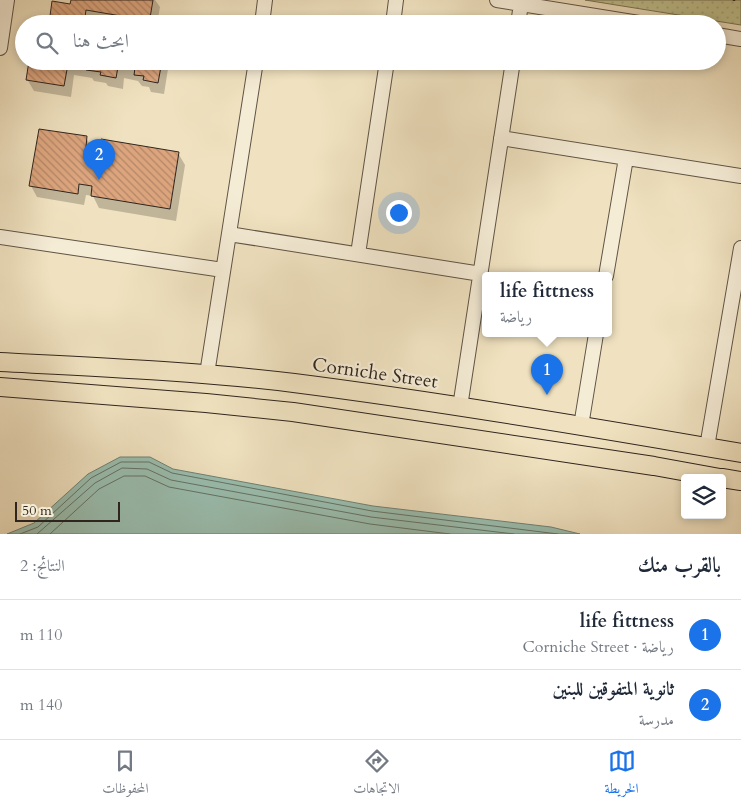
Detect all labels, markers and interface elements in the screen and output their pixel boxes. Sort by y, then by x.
search box [15,15,726,70]
text: ابحث هنا [73,28,129,54]
icon: search [33,29,61,57]
pin: 2 [83,139,115,180]
your location [386,200,412,226]
popup [482,272,612,337]
text: life fittness [500,278,594,304]
text: رياضة [500,306,532,328]
street label: Corniche Street [311,351,439,395]
pin: 1 [531,354,563,395]
map controls [681,474,726,519]
button: layers [681,474,726,519]
scale bar [15,499,120,522]
text: 50 m [22,501,52,520]
text: بالقرب منك [638,551,721,580]
text: النتائج: 2 [20,555,65,577]
text: life fittness [580,608,674,634]
text: 110 m [20,624,62,646]
text: 1 [701,624,709,646]
text: رياضة · Corniche Street [523,636,674,658]
text: ثانوية المتفوقين للبنين [552,676,674,702]
text: 140 m [20,694,62,716]
text: 2 [701,694,709,716]
text: مدرسة [639,709,674,731]
tab: المحفوظات [102,747,149,802]
tab: الاتجاهات [353,747,400,802]
tab: الخريطة [605,747,639,802]

